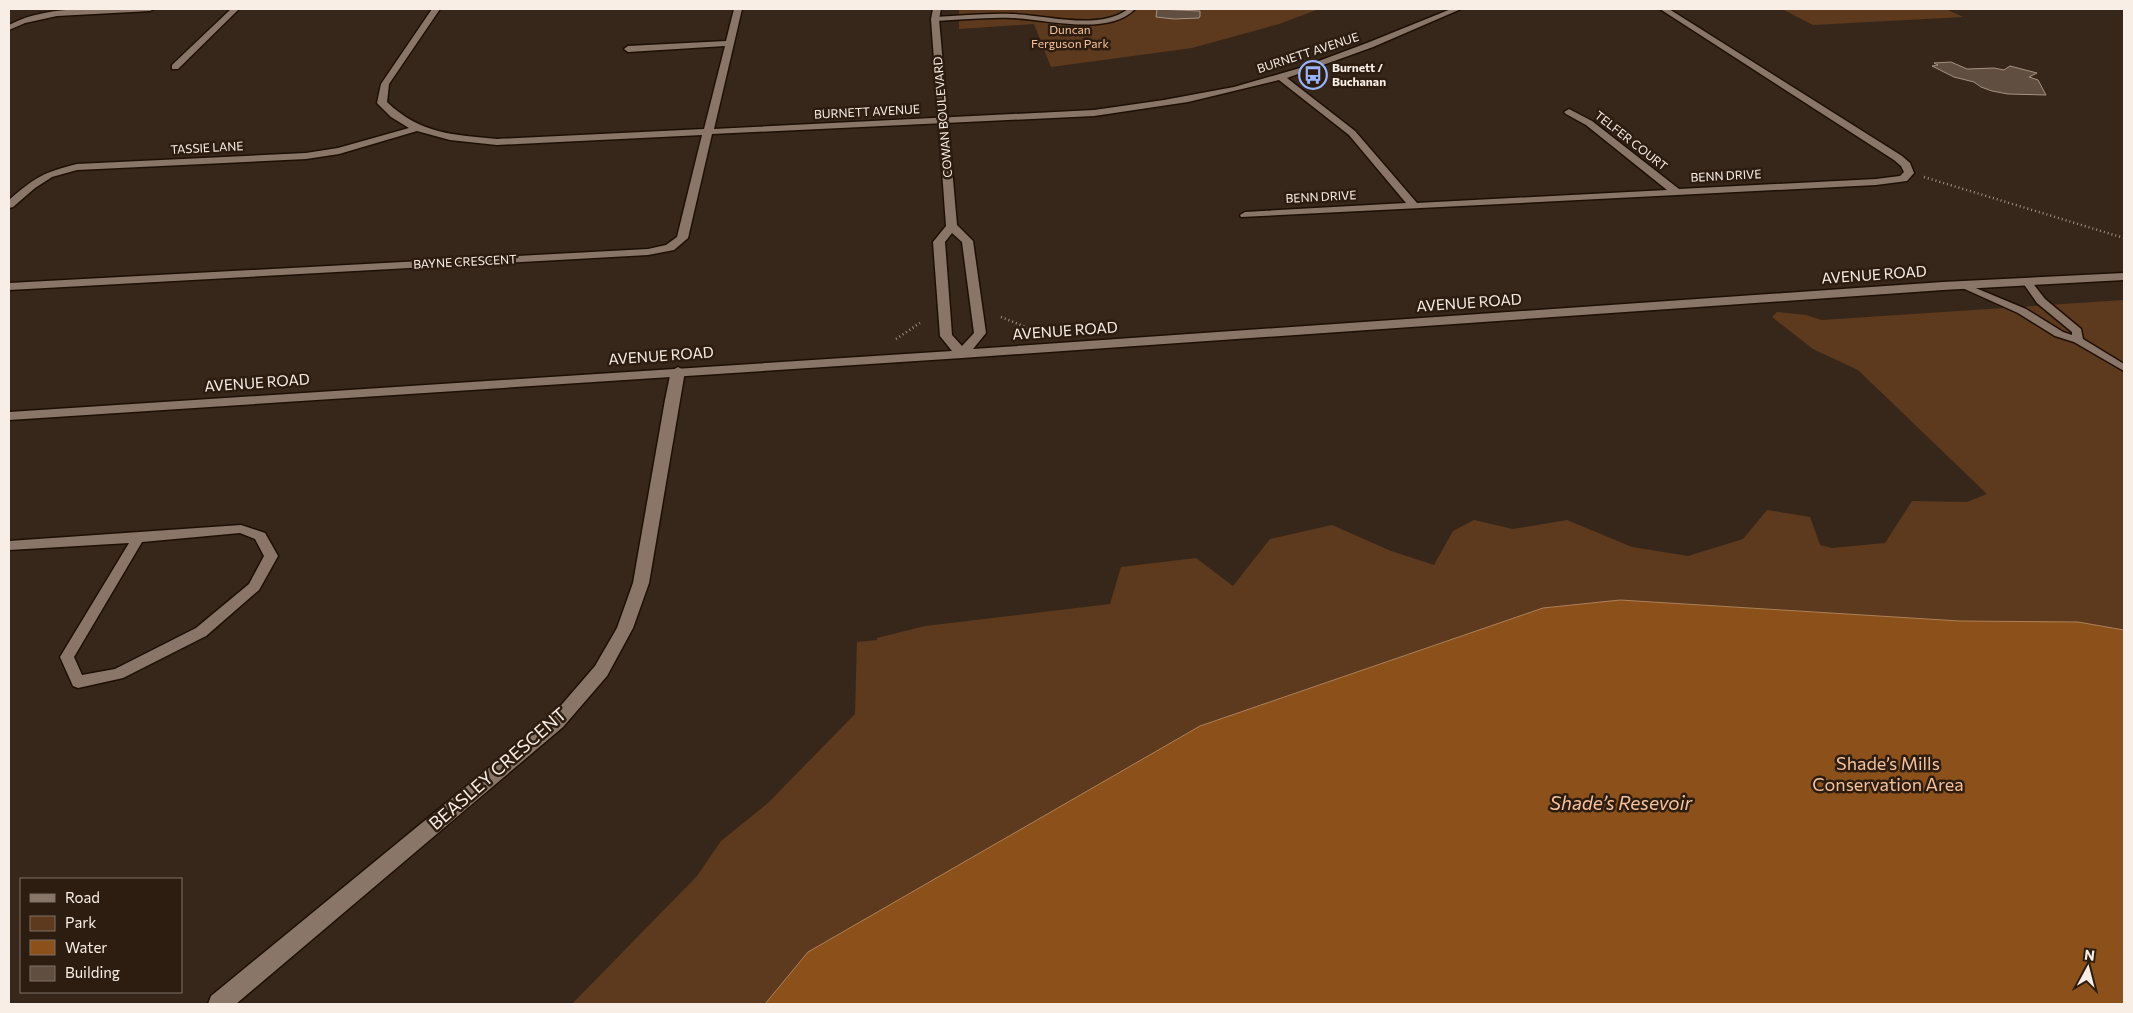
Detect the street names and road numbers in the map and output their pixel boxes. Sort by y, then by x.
street label: BURNETT AVENUE [1255,29,1360,75]
street label: COWAN BOULEVARD [930,56,954,178]
street label: BURNETT AVENUE [814,101,920,121]
street label: TELFER COURT [1593,108,1671,173]
street label: TASSIE LANE [170,138,244,156]
street label: BENN DRIVE [1690,166,1762,184]
street label: BENN DRIVE [1285,187,1357,205]
street label: BAYNE CRESCENT [413,251,517,271]
street label: AVENUE ROAD [1821,261,1927,287]
street label: AVENUE ROAD [1416,289,1522,315]
street label: AVENUE ROAD [1012,317,1118,343]
street label: AVENUE ROAD [608,342,714,368]
street label: AVENUE ROAD [204,369,310,395]
street label: BEASLEY CRESCENT [424,702,571,834]

